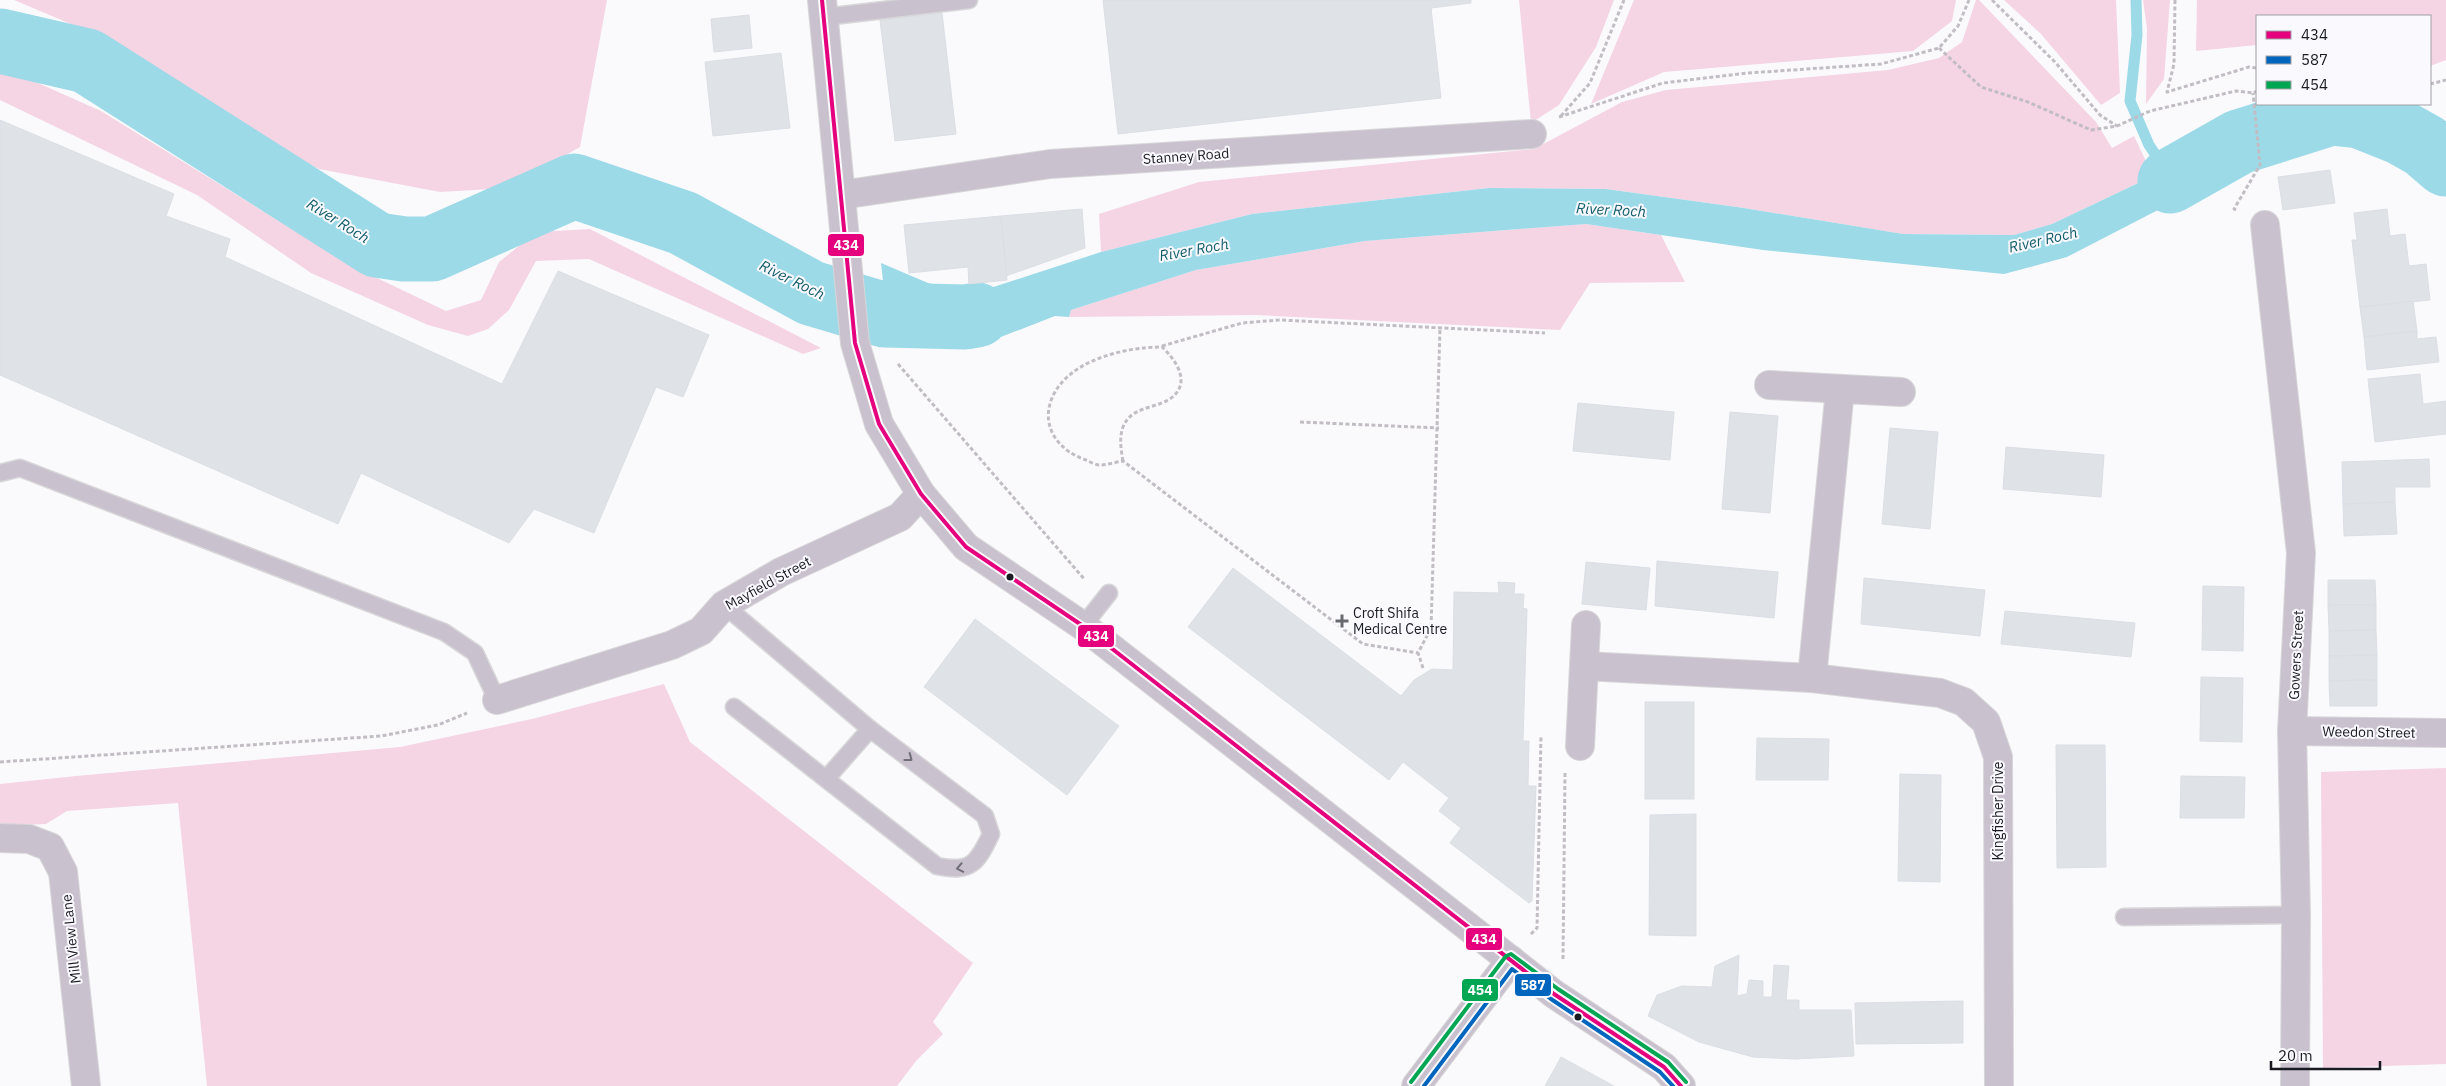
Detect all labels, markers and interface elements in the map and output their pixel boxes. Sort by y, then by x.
legend [2256,15,2431,105]
text: 434 [2301,25,2328,44]
text: 587 [2301,50,2328,69]
text: 454 [2301,75,2328,94]
street label: Stanney Road [1142,144,1230,168]
water label: River Roch [303,194,373,247]
water label: River Roch [1576,198,1647,221]
water label: River Roch [2007,222,2079,257]
line badge: 434 [827,233,865,257]
water label: River Roch [1158,234,1230,265]
text: 434 [833,236,859,254]
water label: River Roch [757,256,828,303]
street label: Mayfield Street [722,552,814,614]
unlabelled marker [1005,572,1015,582]
place label: Croft Shifa Medical Centre [1353,604,1448,638]
street label: Gowers Street [2285,610,2307,700]
marker: Croft Shifa Medical Centre [1335,614,1349,628]
line badge: 434 [1077,624,1115,648]
text: 434 [1083,627,1109,645]
street label: Weedon Street [2322,722,2416,742]
one-way arrow [903,753,912,761]
street label: Kingfisher Drive [1989,761,2007,861]
one-way arrow [956,862,964,872]
street label: Mill View Lane [57,893,85,984]
line badge: 434 [1465,927,1503,951]
text: 434 [1471,930,1497,948]
line badge: 587 [1514,973,1552,997]
text: 587 [1520,976,1546,994]
line badge: 454 [1461,978,1499,1002]
text: 454 [1467,981,1493,999]
unlabelled marker [1573,1012,1583,1022]
scale bar [2271,1038,2380,1070]
text: 20 m [2278,1046,2313,1065]

